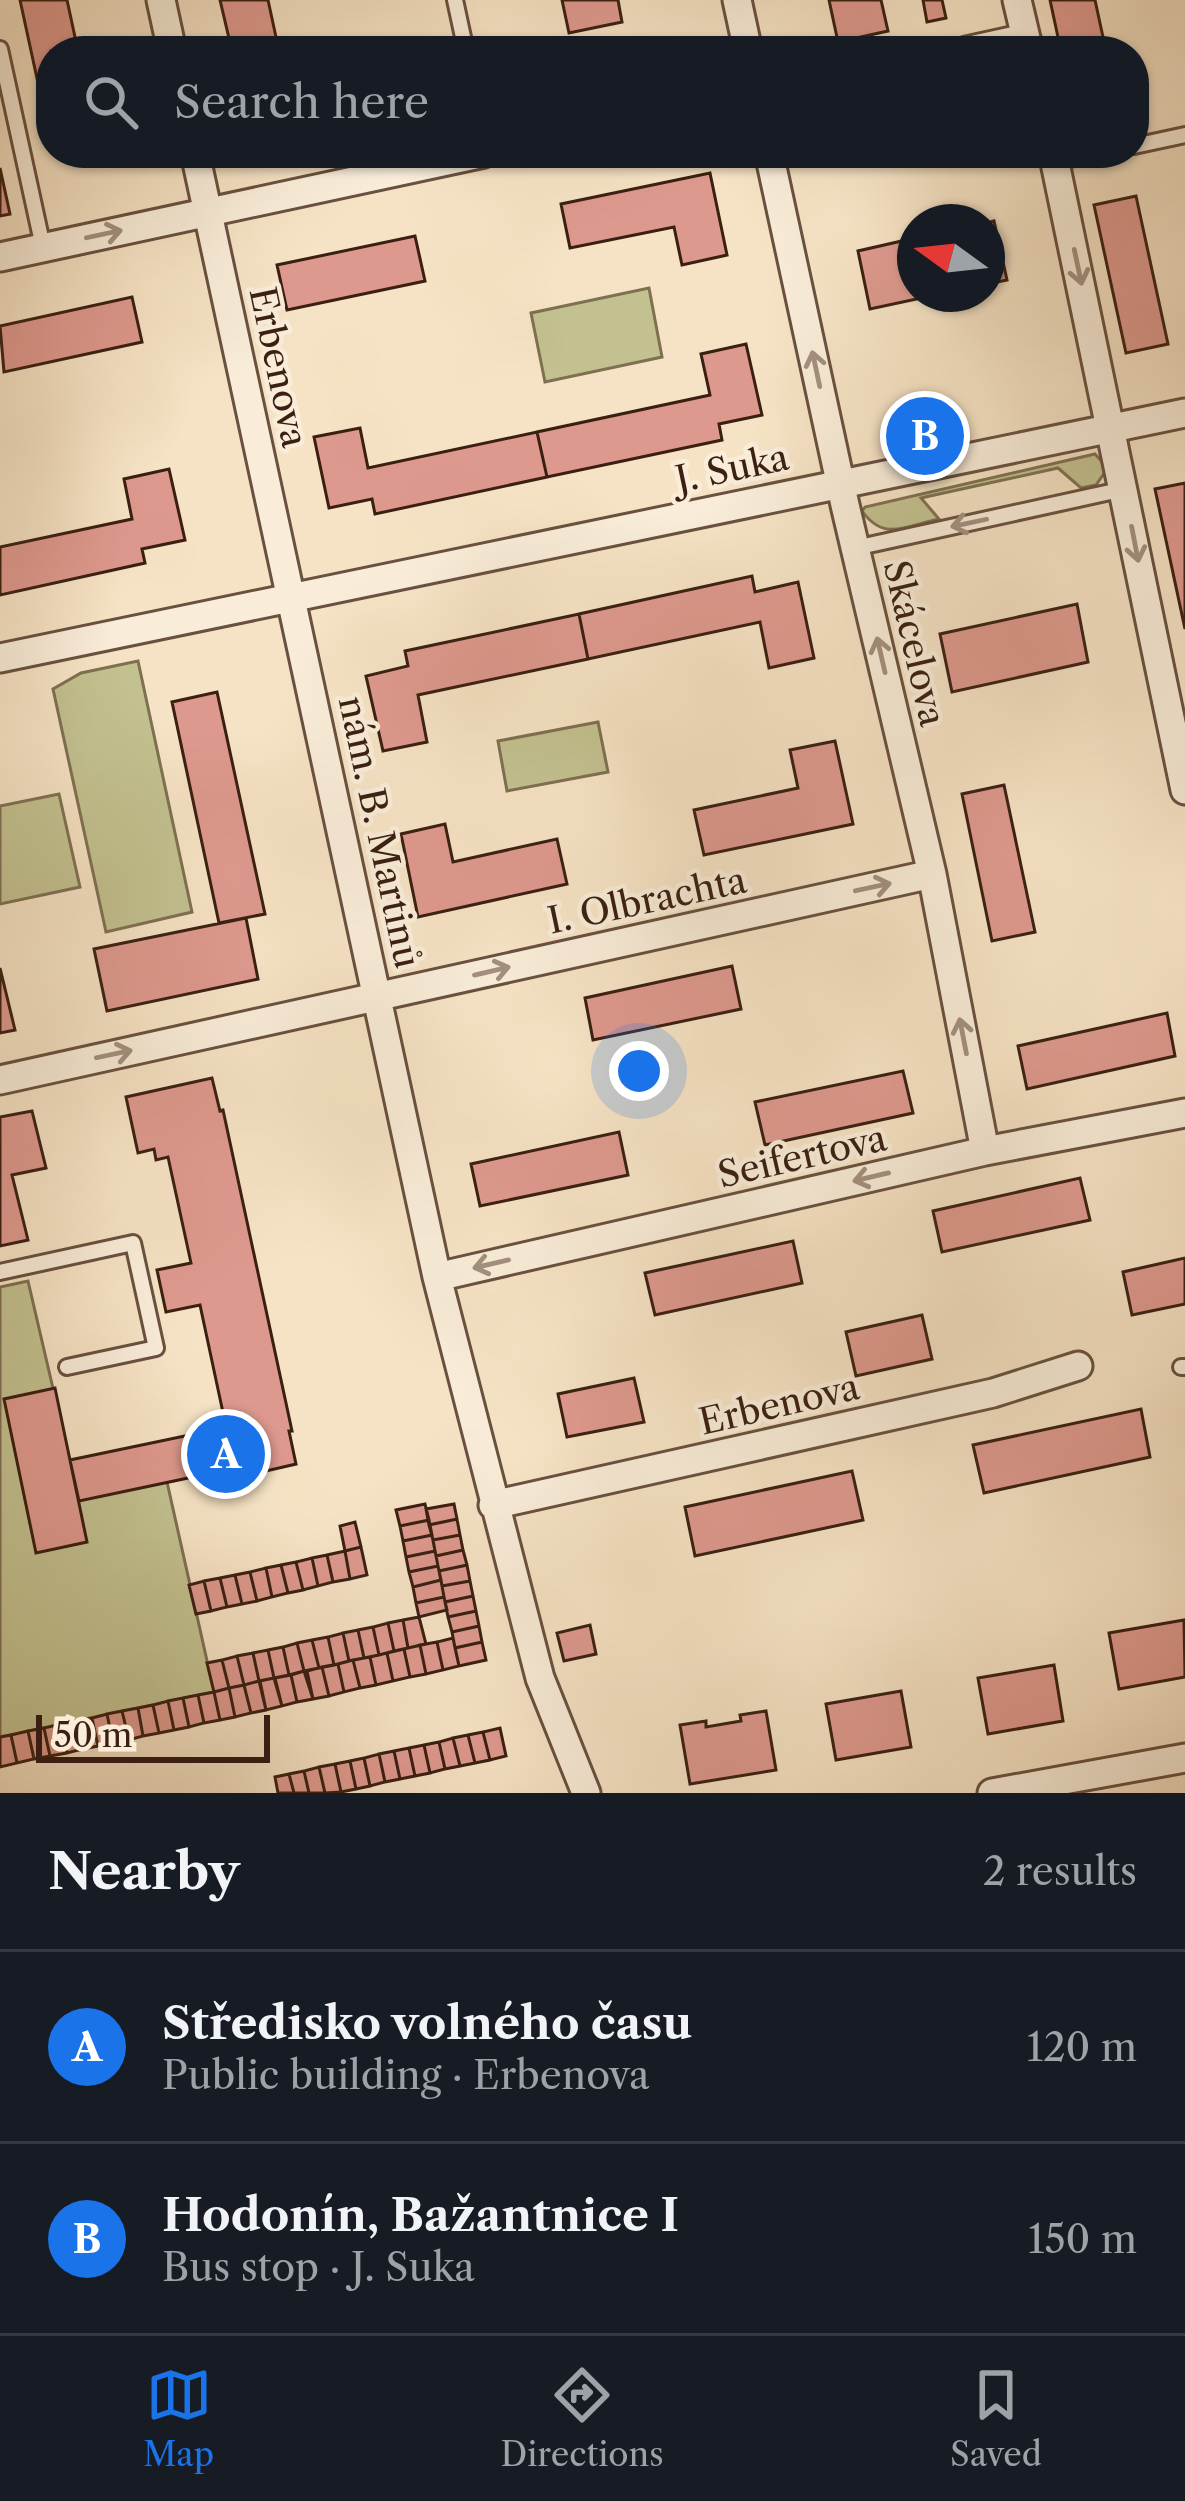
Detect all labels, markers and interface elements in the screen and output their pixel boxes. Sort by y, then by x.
search box [36,36,1149,168]
icon: search [78,69,144,135]
text: Search here [174,74,429,130]
north arrow [897,204,1005,312]
one-way arrow [84,222,123,245]
one-way arrow [1067,248,1090,286]
street label: Erbenova [241,283,317,451]
one-way arrow [804,350,826,389]
pin: B [886,391,964,481]
street label: J. Suka [667,435,793,502]
one-way arrow [950,512,988,535]
one-way arrow [1125,524,1147,563]
street label: Skácelova [875,556,955,730]
one-way arrow [869,637,891,675]
street label: nám. B. Martinů [330,692,430,972]
street label: I. Olbrachta [544,858,750,942]
one-way arrow [854,874,892,897]
one-way arrow [473,958,511,981]
one-way arrow [951,1017,973,1056]
your location [609,1041,669,1101]
one-way arrow [95,1042,133,1065]
street label: Seifertova [713,1115,891,1197]
one-way arrow [853,1167,891,1189]
one-way arrow [473,1254,511,1277]
street label: Erbenova [695,1364,863,1444]
pin: A [187,1409,265,1499]
scale bar [36,1709,270,1762]
text: 50 m [54,1715,132,1756]
text: Nearby [48,1840,240,1902]
text: 2 results [983,1847,1137,1895]
text: Středisko volného času [162,1995,692,2051]
text: A [72,2023,102,2071]
text: 120 m [1027,2023,1137,2071]
text: Public building · Erbenova [162,2051,649,2099]
text: Hodonín, Bažantnice I [162,2187,679,2243]
text: B [73,2215,102,2263]
text: 150 m [1028,2215,1137,2263]
text: Bus stop · J. Suka [162,2243,475,2291]
tab: Map [143,2362,214,2475]
tab: Directions [501,2362,664,2475]
tab: Saved [950,2362,1042,2475]

